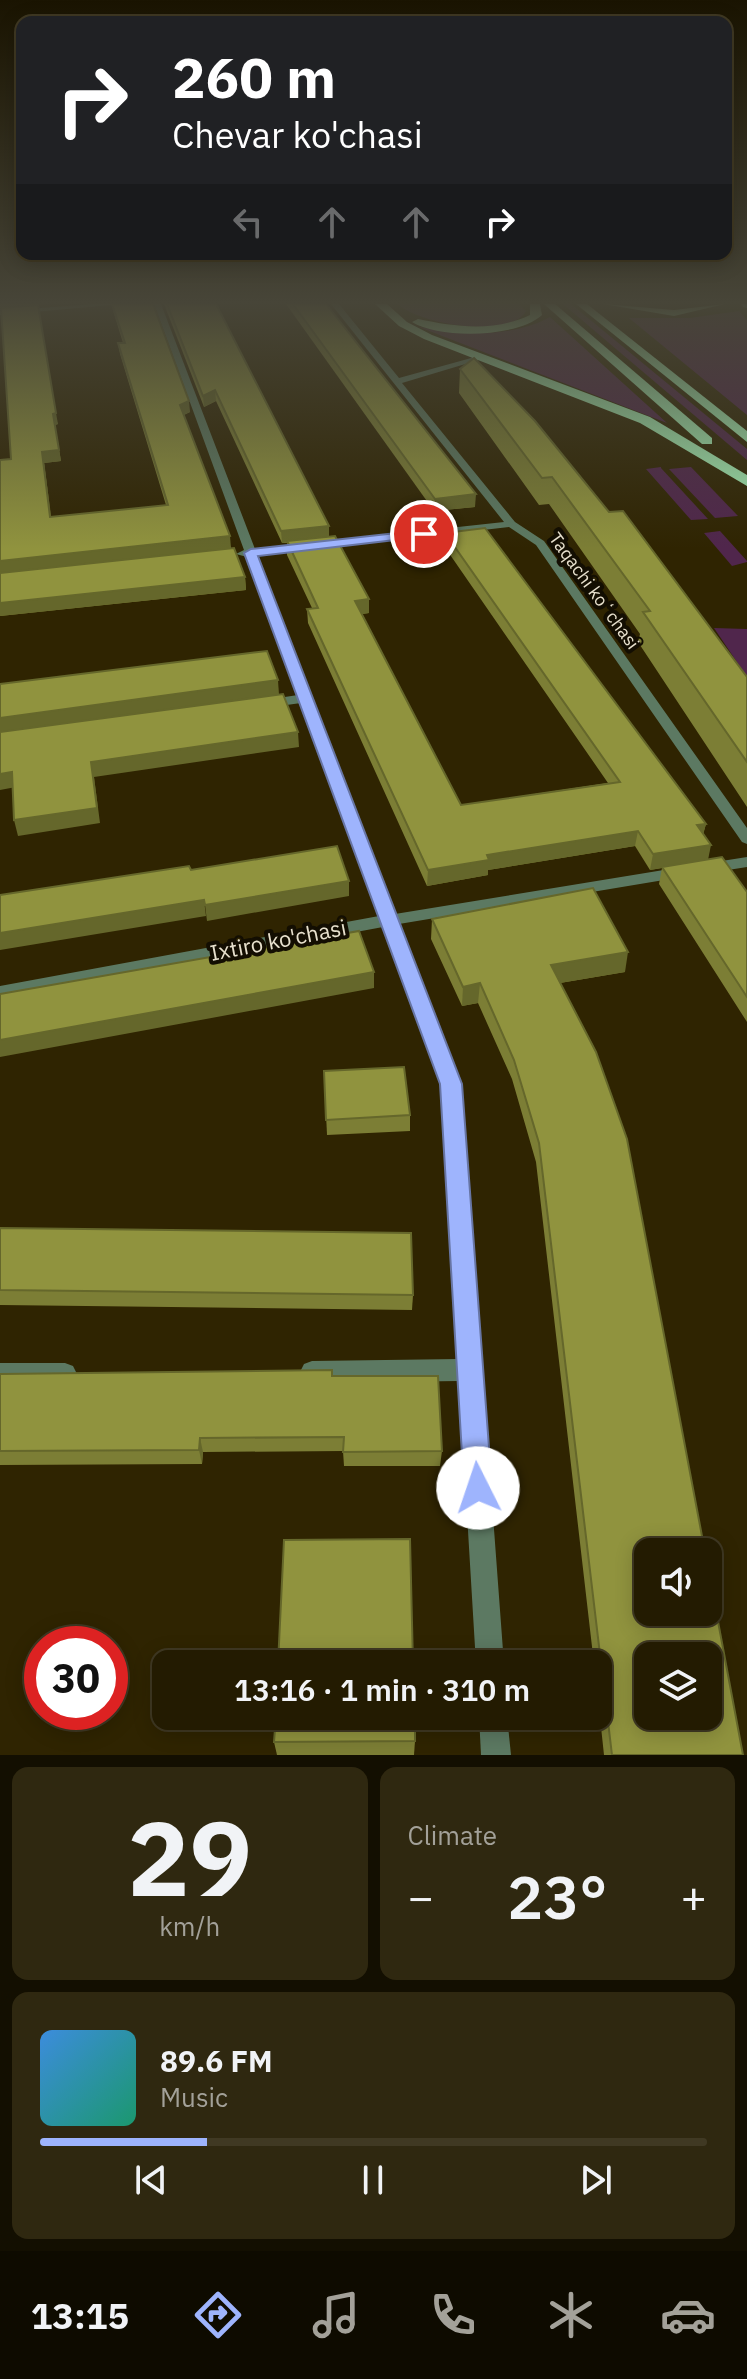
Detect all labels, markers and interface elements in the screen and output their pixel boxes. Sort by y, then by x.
text: 260 m [172,41,336,113]
icon: right [40,48,144,152]
text: Chevar ko'chasi [172,111,423,158]
icon: left [226,200,270,244]
icon: ahead [310,200,354,244]
icon: ahead [394,200,438,244]
icon: right [478,200,522,244]
pin [390,500,458,568]
icon: arrive [402,512,446,556]
street label: Taqachi koʻchasi [544,528,645,654]
street label: Ixtiro ko'chasi [207,912,348,967]
position arrow [436,1446,520,1530]
map controls [634,1538,722,1730]
button: sound [634,1538,722,1626]
speed limit sign: 30 [24,1626,128,1730]
button: layers [634,1642,722,1730]
text: 13:16 · 1 min · 310 m [234,1670,530,1709]
text: 29 [127,1789,252,1925]
text: Climate [408,1818,497,1852]
text: 23° [507,1857,607,1936]
text: − [408,1868,434,1925]
text: + [681,1868,707,1925]
text: km/h [159,1909,220,1943]
text: 89.6 FM [160,2041,273,2080]
text: Music [160,2080,228,2114]
icon: previous [129,2158,173,2202]
icon: pause [351,2158,395,2202]
icon: next [574,2158,618,2202]
icon: directions [190,2287,246,2343]
icon: music [308,2287,364,2343]
icon: phone [425,2287,481,2343]
icon: climate [543,2287,599,2343]
icon: car [660,2287,716,2343]
text: 13:15 [31,2292,129,2339]

